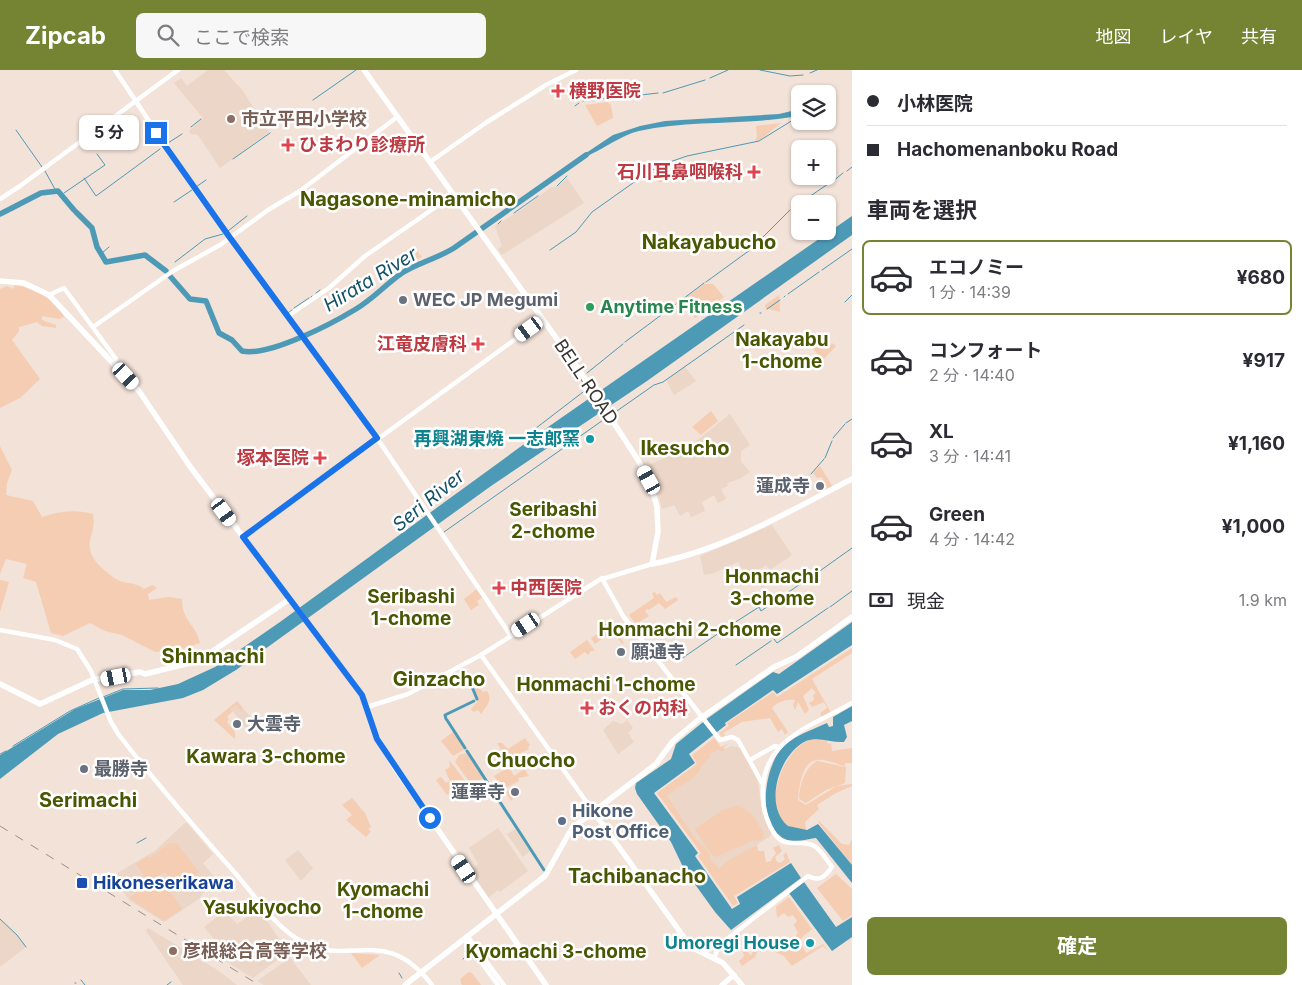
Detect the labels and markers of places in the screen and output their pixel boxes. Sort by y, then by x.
place label: 横野医院 [569,80,641,101]
marker: 横野医院 [551,84,565,98]
place label: 市立平田小学校 [241,108,367,129]
marker: 市立平田小学校 [225,113,237,125]
place label: ひまわり診療所 [299,134,425,155]
marker: ひまわり診療所 [281,138,295,152]
place label: 石川耳鼻咽喉科 [617,161,743,182]
marker: 石川耳鼻咽喉科 [747,165,761,179]
place label: WEC JP Megumi [413,289,558,310]
marker: WEC JP Megumi [397,294,409,306]
place label: Anytime Fitness [600,296,743,317]
marker: Anytime Fitness [584,301,596,313]
place label: 江竜皮膚科 [377,333,467,354]
marker: 江竜皮膚科 [471,337,485,351]
place label: 再興湖東焼 一志郎窯 [414,428,580,449]
marker: 再興湖東焼 一志郎窯 [584,433,596,445]
place label: 塚本医院 [237,447,309,468]
marker: 塚本医院 [313,451,327,465]
place label: 蓮成寺 [756,475,810,496]
marker: 蓮成寺 [814,480,826,492]
place label: 中西医院 [510,577,582,598]
marker: 中西医院 [492,581,506,595]
place label: 願通寺 [631,641,685,662]
marker: 願通寺 [615,646,627,658]
place label: おくの内科 [598,697,688,718]
marker: おくの内科 [580,701,594,715]
place label: 大雲寺 [247,713,301,734]
marker: 大雲寺 [231,718,243,730]
place label: 最勝寺 [94,758,148,779]
marker: 最勝寺 [78,763,90,775]
place label: 蓮華寺 [451,781,505,802]
marker: 蓮華寺 [509,786,521,798]
place label: Hikone Post Office [572,800,670,842]
marker: Hikone Post Office [556,815,568,827]
place label: Hikoneserikawa [93,872,234,893]
marker: Hikoneserikawa [75,876,89,890]
place label: Umoregi House [665,932,800,953]
marker: Umoregi House [804,937,816,949]
place label: 彦根総合高等学校 [183,940,327,961]
marker: 彦根総合高等学校 [167,945,179,957]

